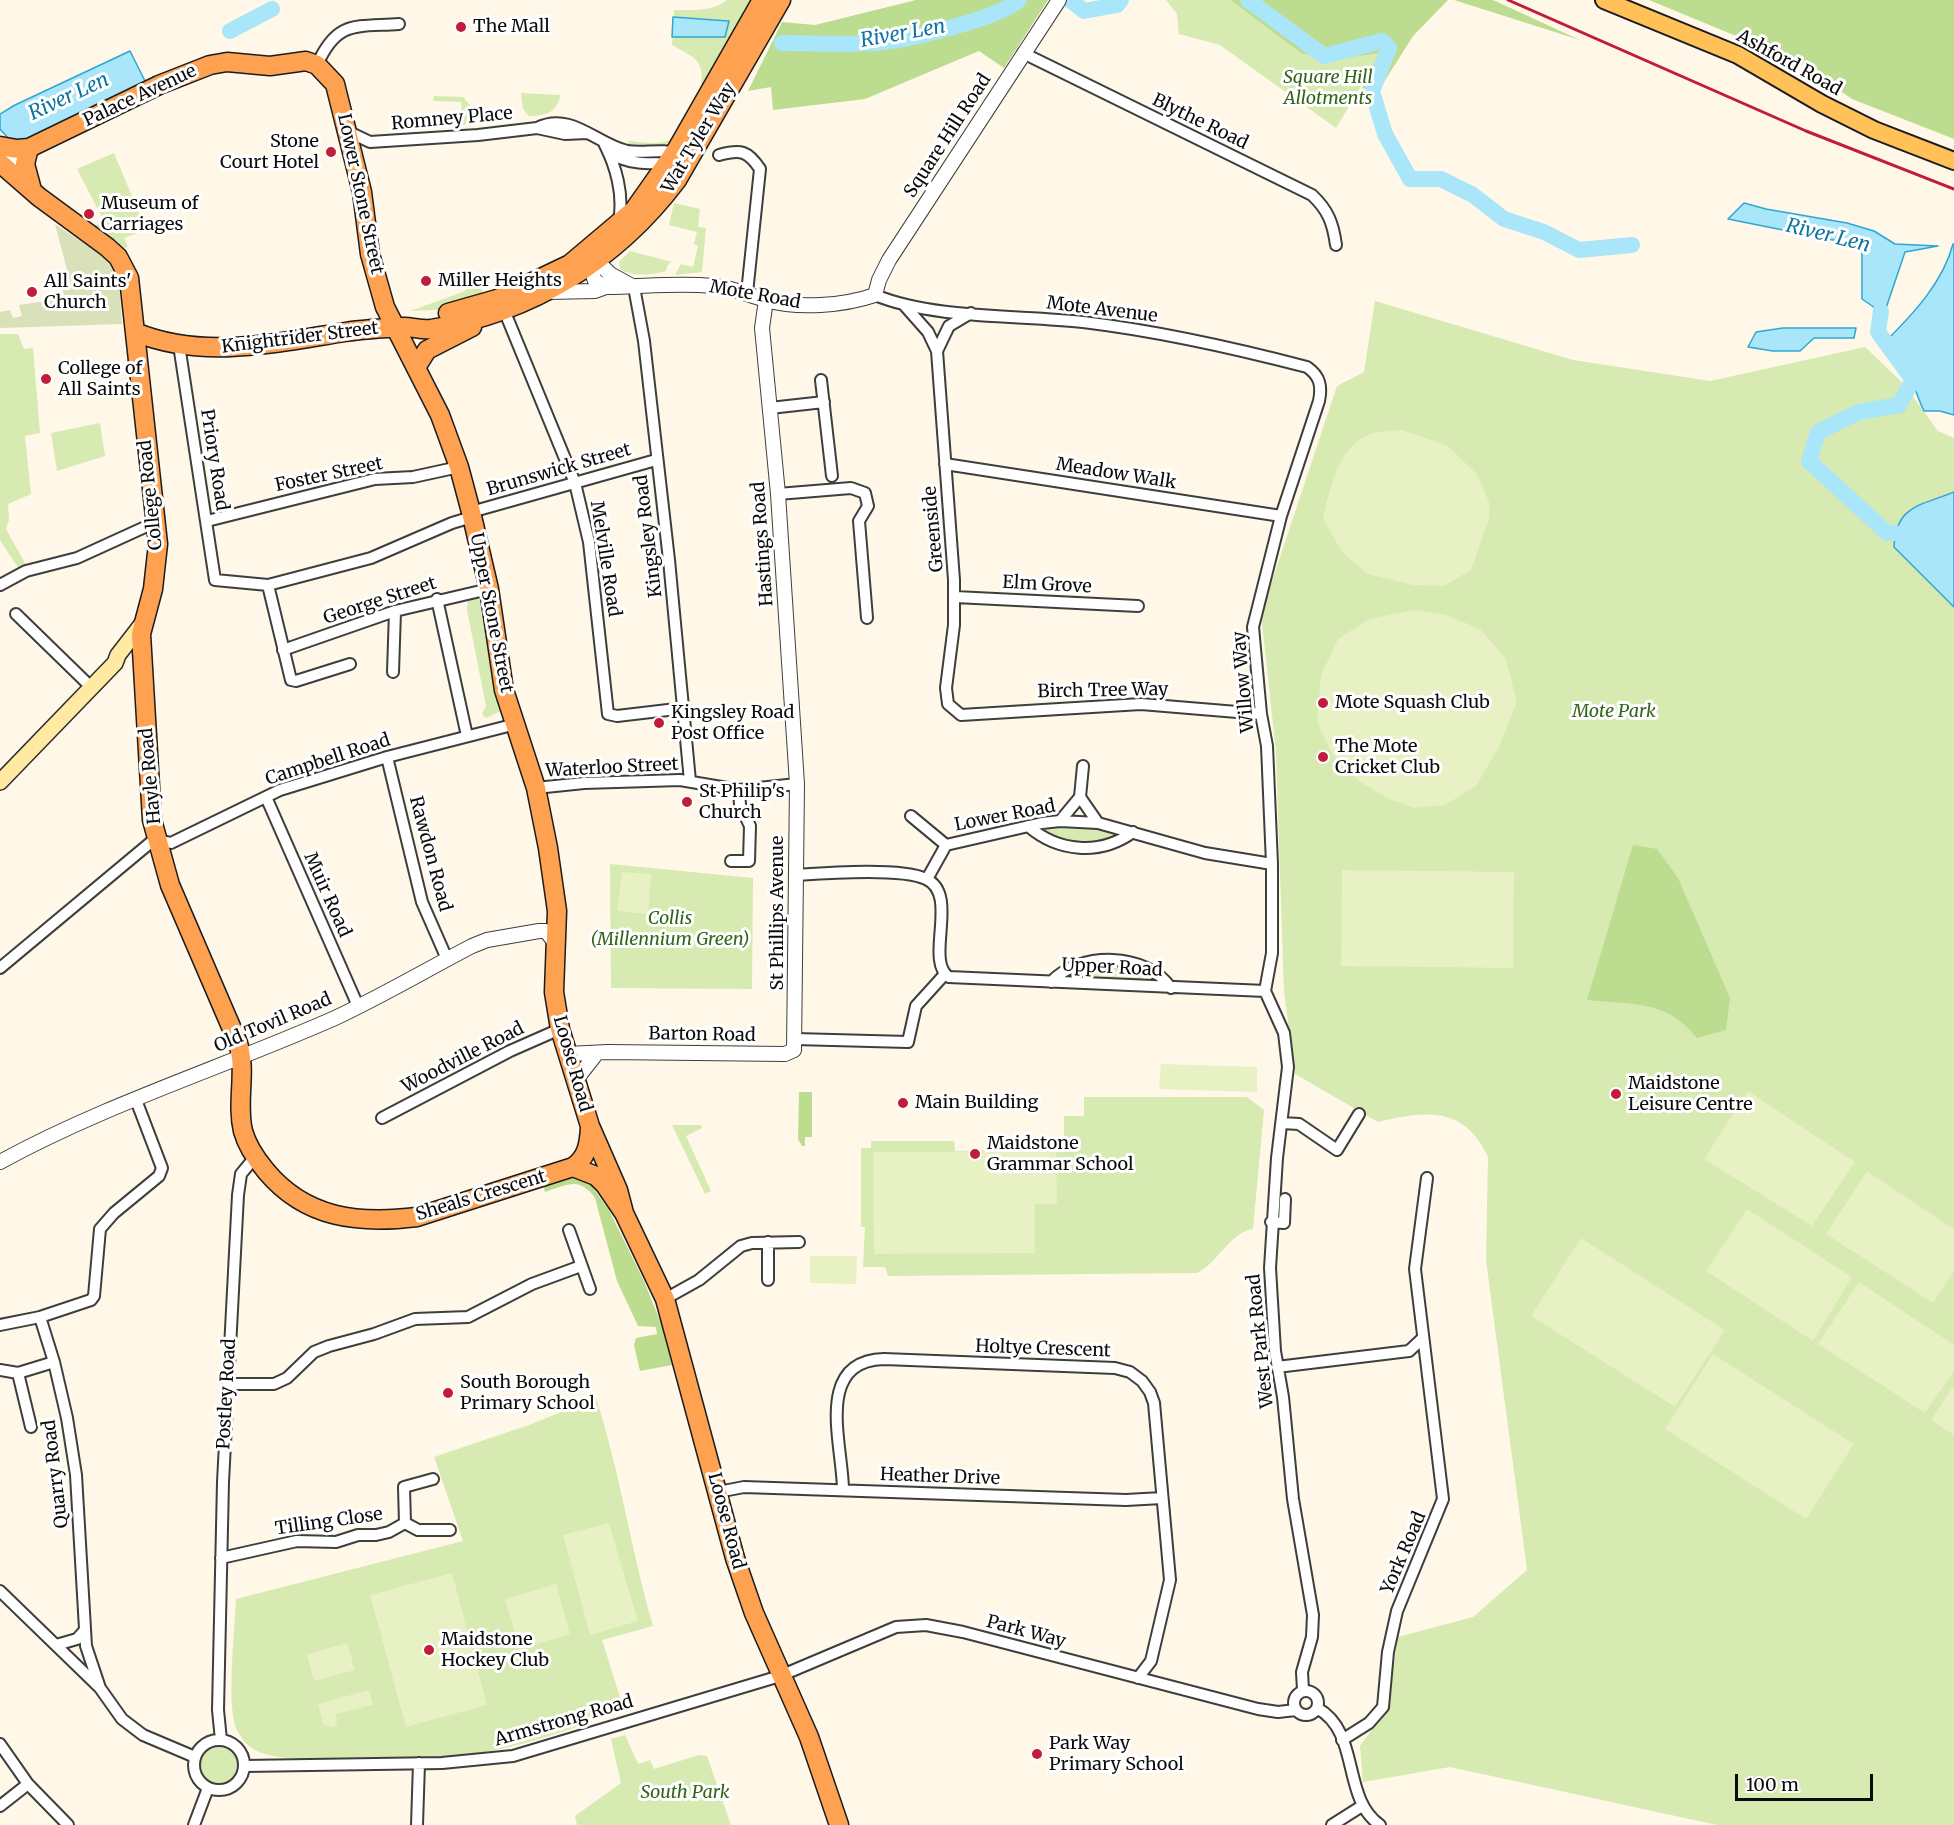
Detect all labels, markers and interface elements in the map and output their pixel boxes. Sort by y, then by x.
water label: River Len [859,15,947,53]
place label: The Mall [473,16,550,38]
marker: The Mall [454,20,468,34]
street label: Ashford Road [1733,25,1845,101]
street label: Palace Avenue [80,60,200,132]
park label: Square Hill Allotments [1283,67,1373,110]
water label: River Len [25,68,113,126]
street label: Square Hill Road [900,70,996,202]
street label: Wat Tyler Way [658,79,740,197]
street label: Blythe Road [1149,90,1251,154]
street label: Romney Place [390,103,514,135]
street label: Lower Stone Street [332,112,388,276]
place label: Stone Court Hotel [220,131,319,174]
marker: Stone Court Hotel [324,145,338,159]
place label: Museum of Carriages [101,193,198,236]
marker: Museum of Carriages [82,207,96,221]
water label: River Len [1784,214,1872,258]
place label: Miller Heights [438,270,562,292]
place label: All Saints' Church [44,271,131,314]
marker: Miller Heights [419,274,433,288]
street label: Mote Road [708,276,802,314]
marker: All Saints' Church [25,285,39,299]
street label: Mote Avenue [1045,292,1159,328]
street label: Knightrider Street [220,318,380,358]
place label: College of All Saints [58,358,142,400]
marker: College of All Saints [39,372,53,386]
street label: Priory Road [195,408,233,512]
street label: College Road [134,439,168,551]
street label: Brunswick Street [484,439,634,501]
street label: Foster Street [273,453,385,497]
street label: Meadow Walk [1054,454,1178,494]
street label: Kingsley Road [631,473,667,599]
street label: Hastings Road [748,481,778,607]
street label: Greenside [919,485,949,573]
street label: Melville Road [585,500,625,618]
street label: Upper Stone Street [465,531,517,695]
street label: Elm Grove [1002,572,1092,598]
street label: George Street [321,573,439,629]
street label: Willow Way [1229,630,1259,734]
street label: Birch Tree Way [1037,679,1169,703]
place label: Mote Squash Club [1335,692,1490,714]
marker: Mote Squash Club [1316,696,1330,710]
park label: Mote Park [1572,701,1656,723]
place label: Kingsley Road Post Office [671,702,794,744]
marker: Kingsley Road Post Office [652,716,666,730]
street label: Hayle Road [136,727,166,825]
street label: Campbell Road [263,730,393,790]
place label: The Mote Cricket Club [1335,736,1440,778]
marker: The Mote Cricket Club [1316,750,1330,764]
street label: Waterloo Street [545,754,679,782]
place label: St Philip's Church [699,781,785,824]
street label: Rawdon Road [404,794,456,914]
marker: St Philip's Church [680,795,694,809]
street label: Lower Road [953,796,1057,836]
street label: St Phillips Avenue [767,836,789,990]
street label: Muir Road [299,849,355,941]
park label: Collis (Millennium Green) [590,908,750,950]
street label: Upper Road [1061,955,1163,981]
street label: Old Tovil Road [211,989,335,1057]
street label: Loose Road [548,1013,596,1115]
street label: Woodville Road [398,1018,528,1098]
street label: Barton Road [648,1023,756,1047]
place label: Maidstone Leisure Centre [1628,1073,1753,1116]
marker: Maidstone Leisure Centre [1609,1087,1623,1101]
place label: Main Building [915,1092,1038,1114]
marker: Main Building [896,1096,910,1110]
place label: Maidstone Grammar School [987,1133,1134,1176]
marker: Maidstone Grammar School [968,1147,982,1161]
street label: Sheals Crescent [413,1166,549,1226]
street label: West Park Road [1243,1273,1279,1409]
street label: Holtye Crescent [975,1336,1111,1362]
street label: Postley Road [213,1338,241,1450]
place label: South Borough Primary School [460,1372,595,1414]
marker: South Borough Primary School [441,1386,455,1400]
street label: Quarry Road [39,1418,73,1530]
street label: Heather Drive [880,1464,1000,1490]
street label: Loose Road [703,1470,749,1572]
street label: Tilling Close [274,1504,384,1540]
street label: York Road [1377,1508,1431,1598]
street label: Park Way [984,1611,1068,1653]
place label: Maidstone Hockey Club [441,1629,549,1672]
marker: Maidstone Hockey Club [422,1643,436,1657]
street label: Armstrong Road [492,1691,636,1751]
place label: Park Way Primary School [1049,1733,1184,1776]
marker: Park Way Primary School [1030,1747,1044,1761]
scale bar [1738,1762,1876,1800]
text: 100 m [1746,1773,1799,1796]
park label: South Park [640,1782,730,1804]

